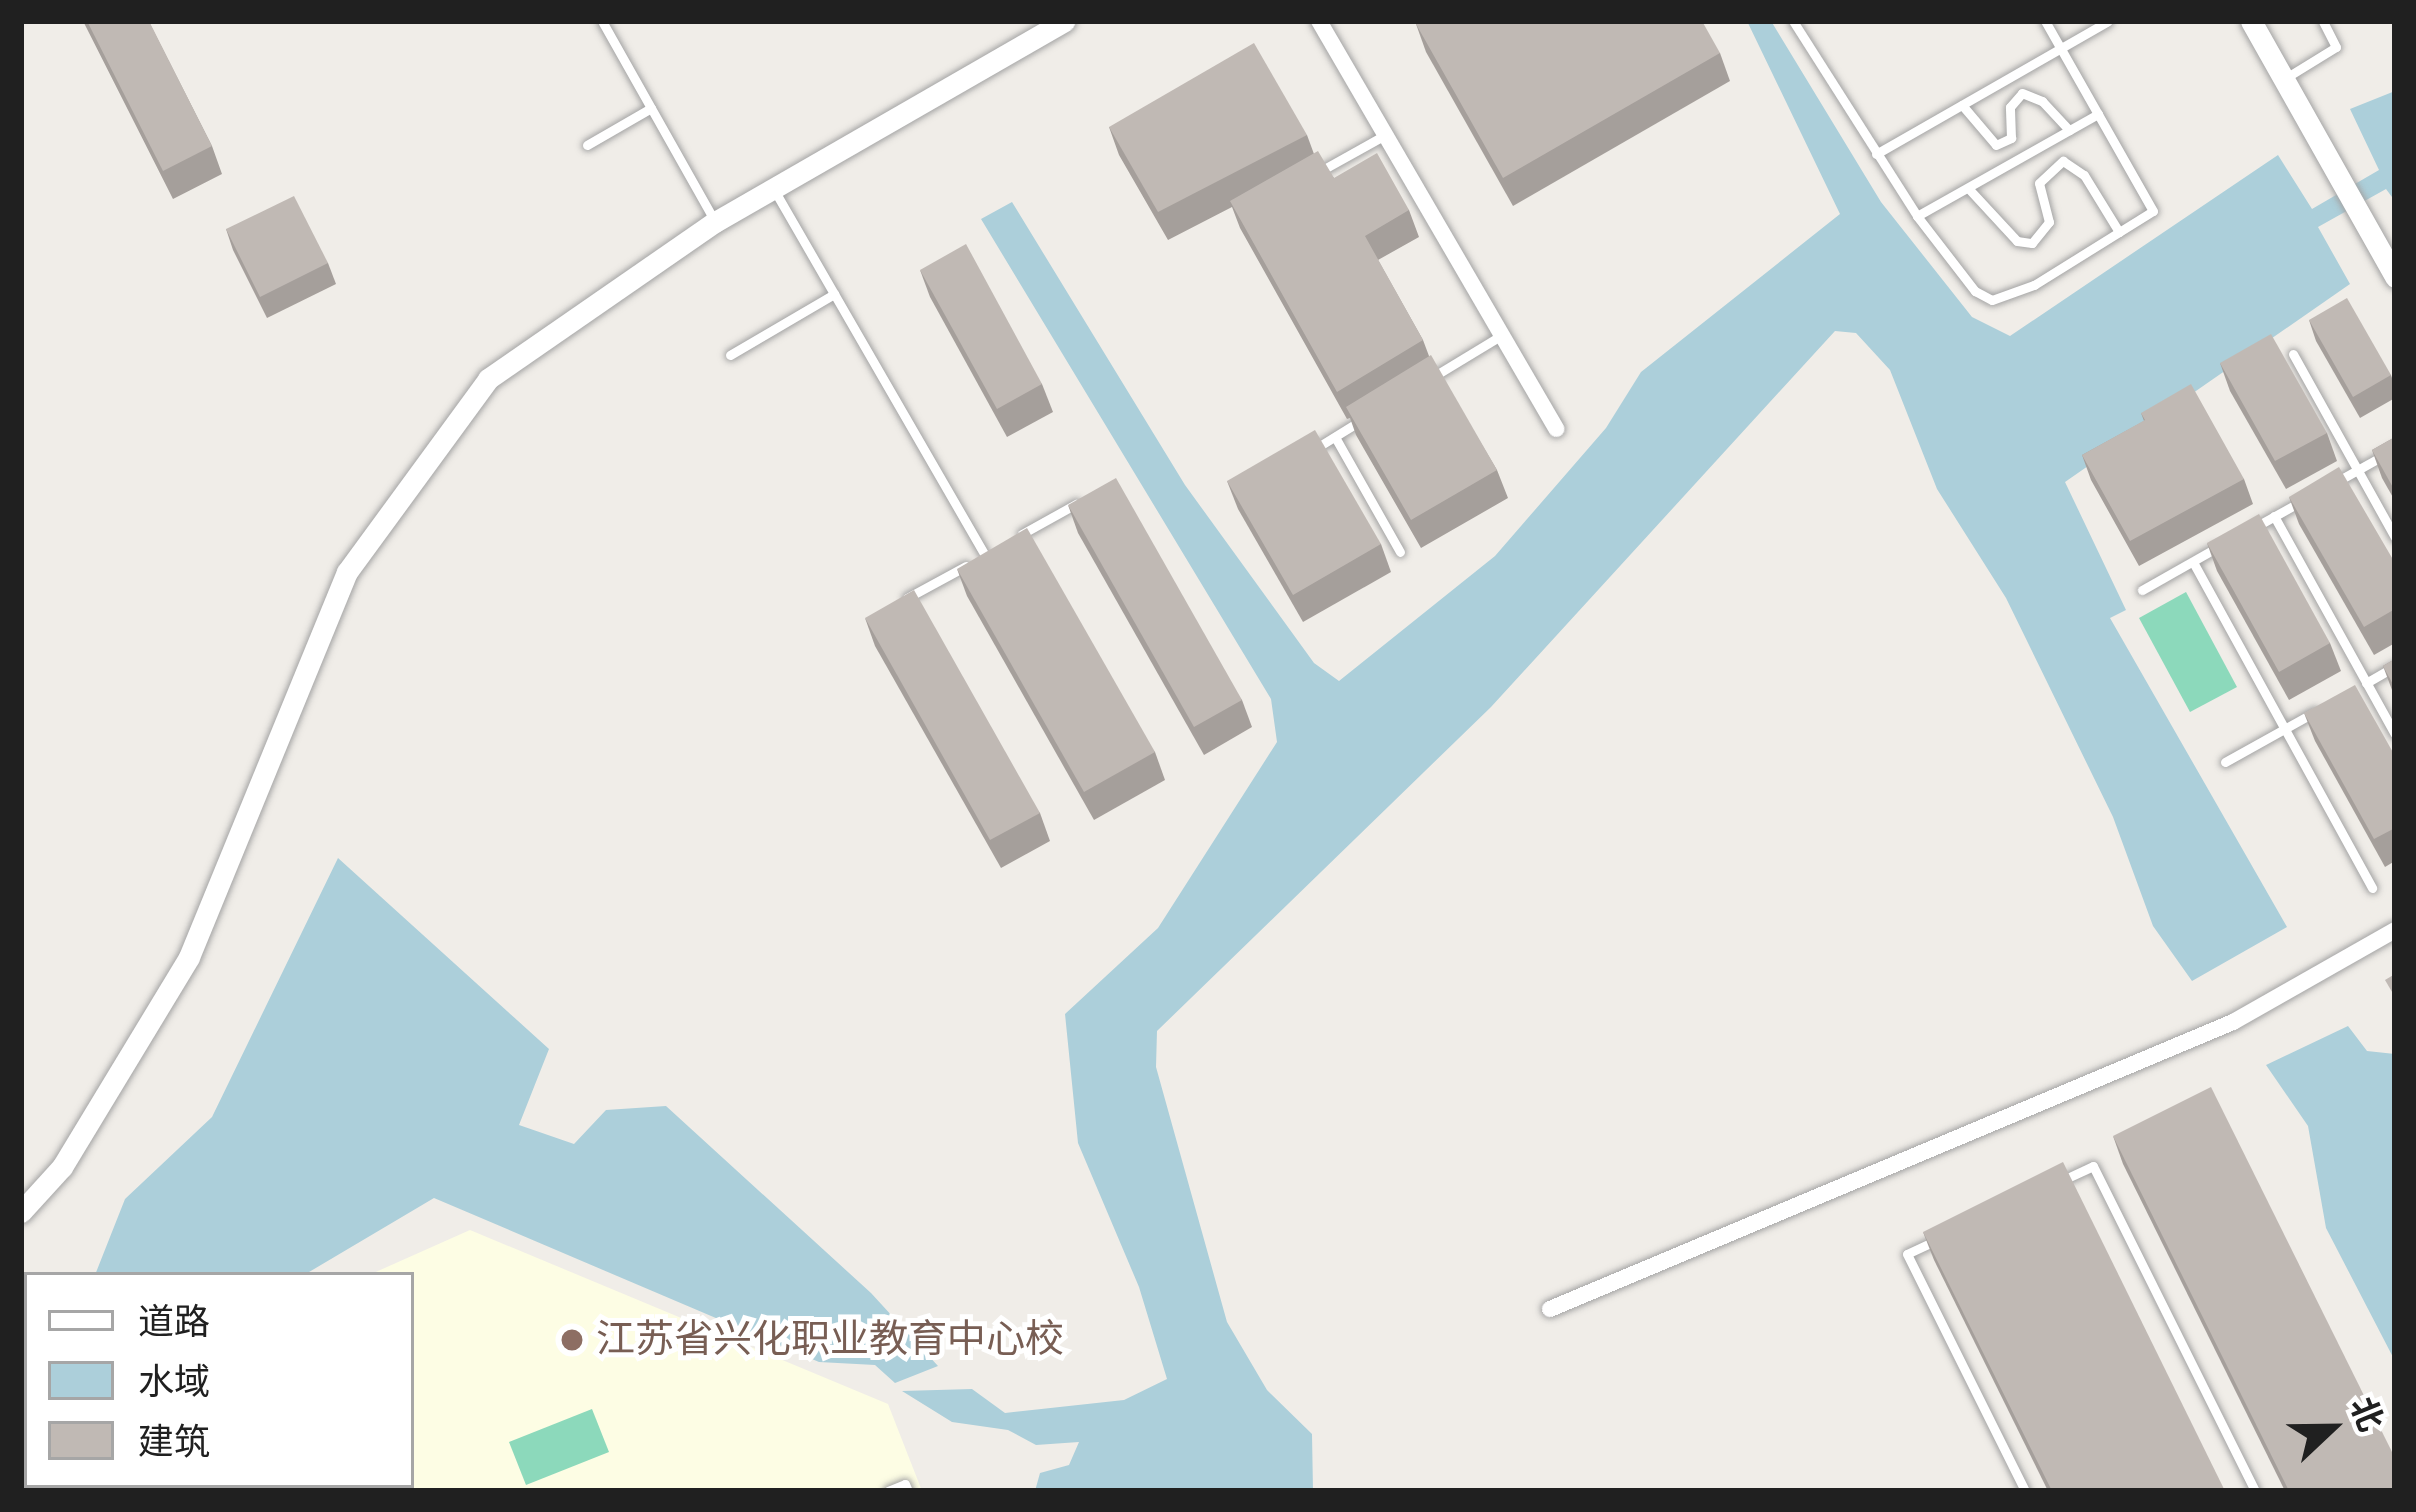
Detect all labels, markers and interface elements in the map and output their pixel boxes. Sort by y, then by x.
legend [24,1272,414,1488]
text: 道路 [138,1297,210,1348]
place label: 江苏省兴化职业教育中心校 [596,1317,1064,1363]
marker: 江苏省兴化职业教育中心校 [559,1327,585,1353]
text: 水域 [138,1357,210,1408]
north arrow [2272,1368,2392,1488]
text: 北 [2338,1390,2394,1438]
text: 建筑 [138,1417,210,1468]

